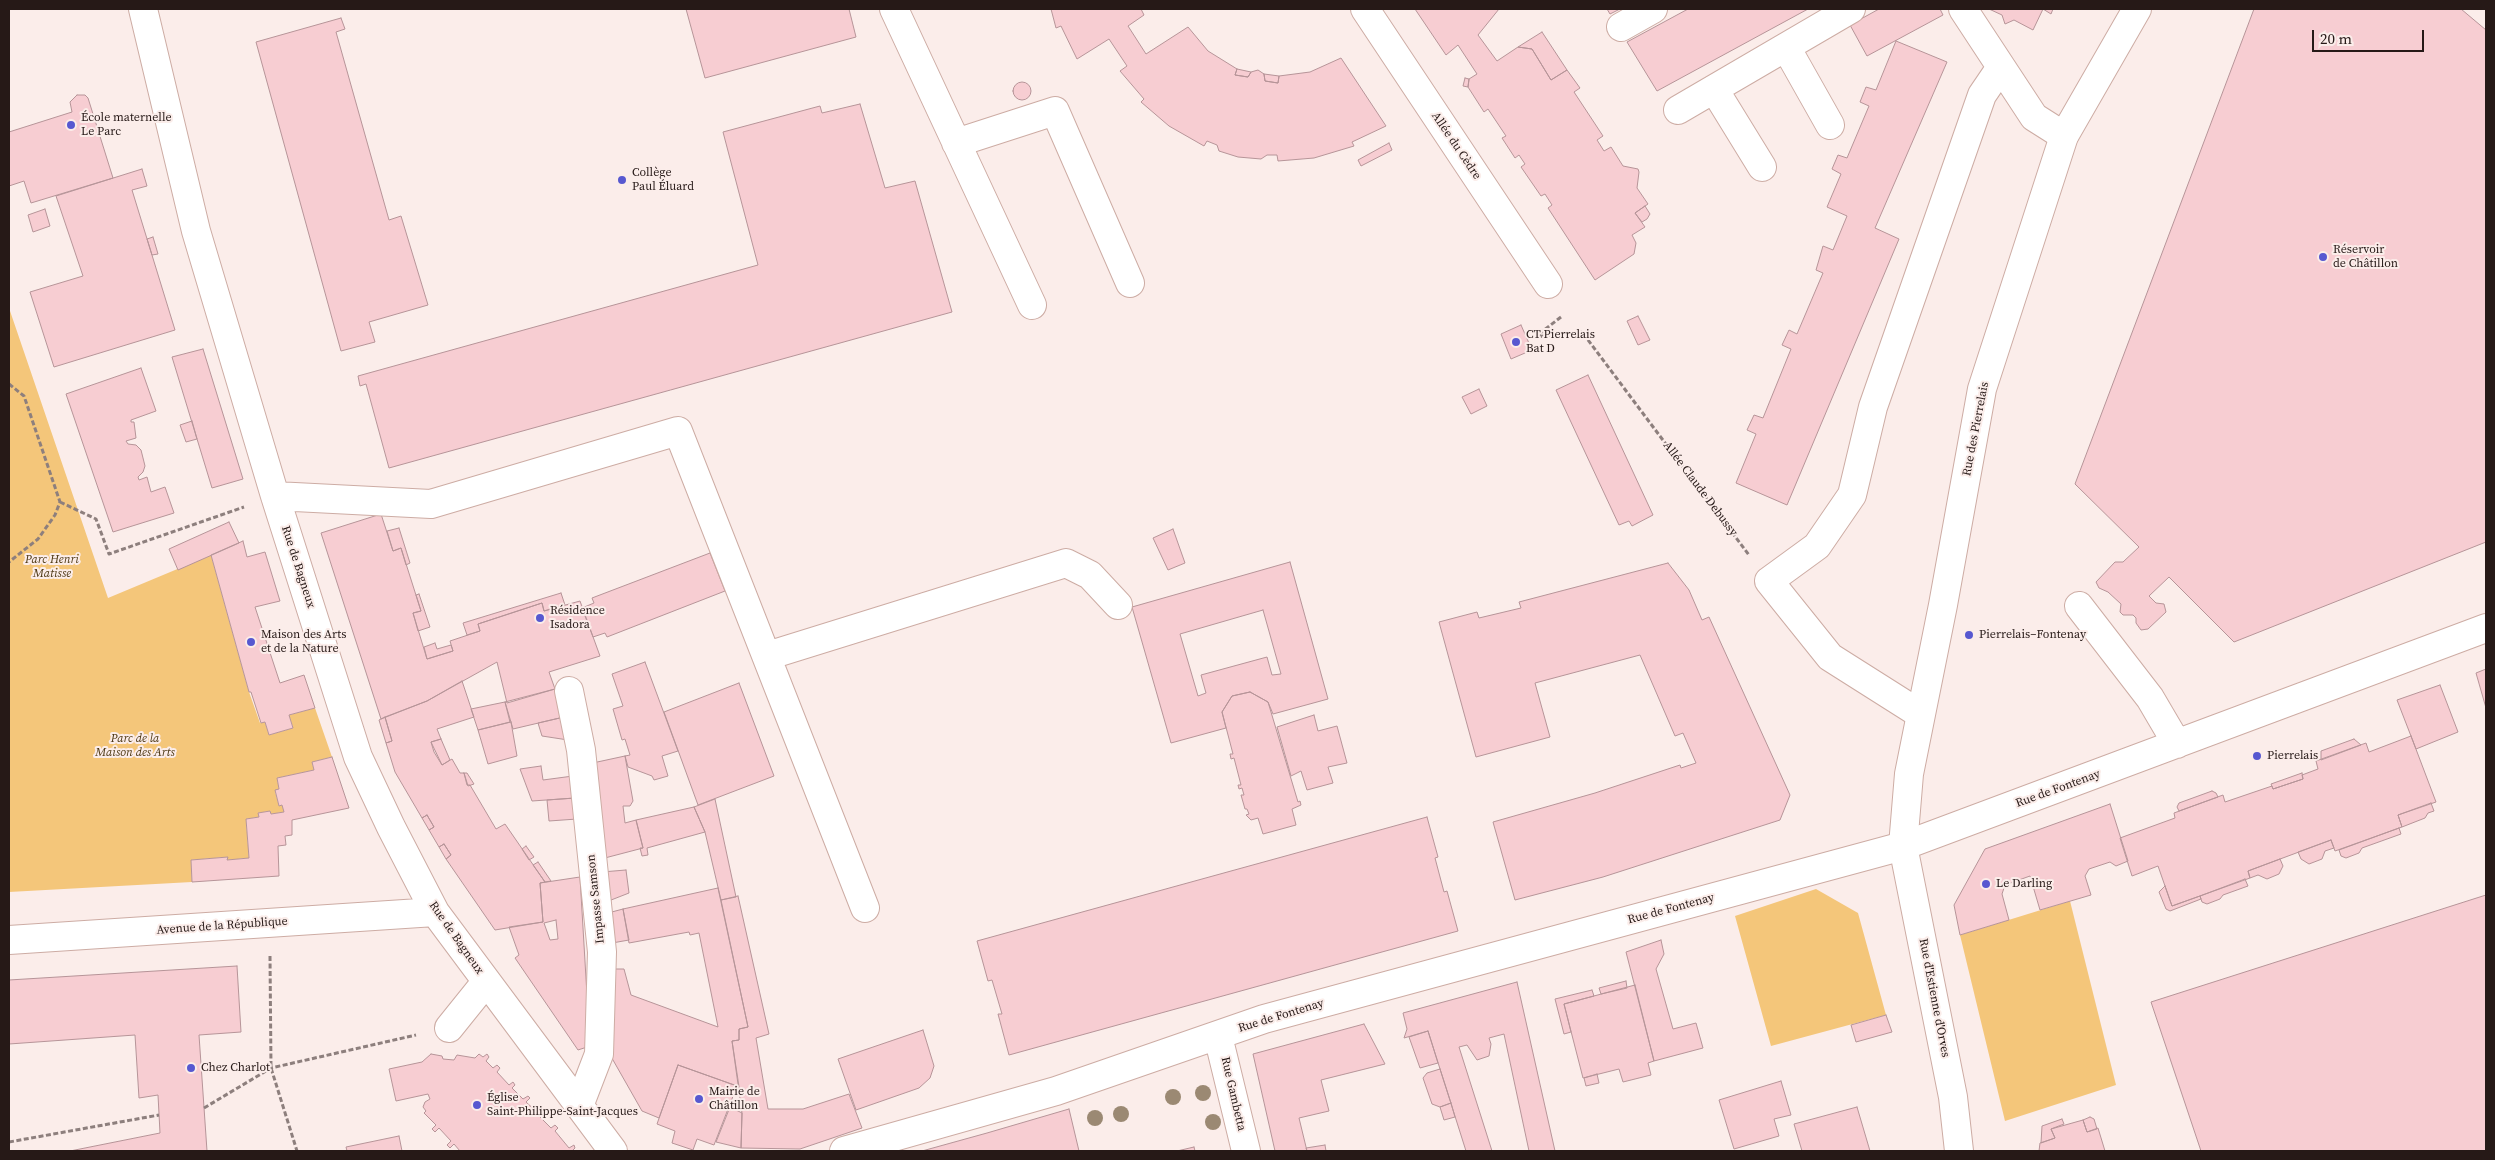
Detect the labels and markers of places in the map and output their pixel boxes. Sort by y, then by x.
place label: École maternelle Le Parc [81,111,172,139]
marker: École maternelle Le Parc [65,119,77,131]
place label: Collège Paul Éluard [632,166,694,194]
marker: Collège Paul Éluard [616,174,628,186]
place label: Réservoir de Châtillon [2333,243,2398,271]
marker: Réservoir de Châtillon [2317,251,2329,263]
place label: CT Pierrelais Bat D [1526,328,1595,356]
marker: CT Pierrelais Bat D [1510,336,1522,348]
place label: Résidence Isadora [550,604,605,632]
marker: Résidence Isadora [534,612,546,624]
place label: Maison des Arts et de la Nature [261,628,346,656]
place label: Pierrelais–Fontenay [1979,628,2086,642]
marker: Pierrelais–Fontenay [1963,629,1975,641]
marker: Maison des Arts et de la Nature [245,636,257,648]
place label: Pierrelais [2267,749,2318,763]
marker: Pierrelais [2251,750,2263,762]
place label: Le Darling [1996,877,2052,891]
marker: Le Darling [1980,878,1992,890]
place label: Chez Charlot [201,1061,270,1075]
marker: Chez Charlot [185,1062,197,1074]
place label: Mairie de Châtillon [709,1085,760,1113]
place label: Église Saint-Philippe-Saint-Jacques [487,1091,638,1119]
marker: Mairie de Châtillon [693,1093,705,1105]
marker: Église Saint-Philippe-Saint-Jacques [471,1099,483,1111]

